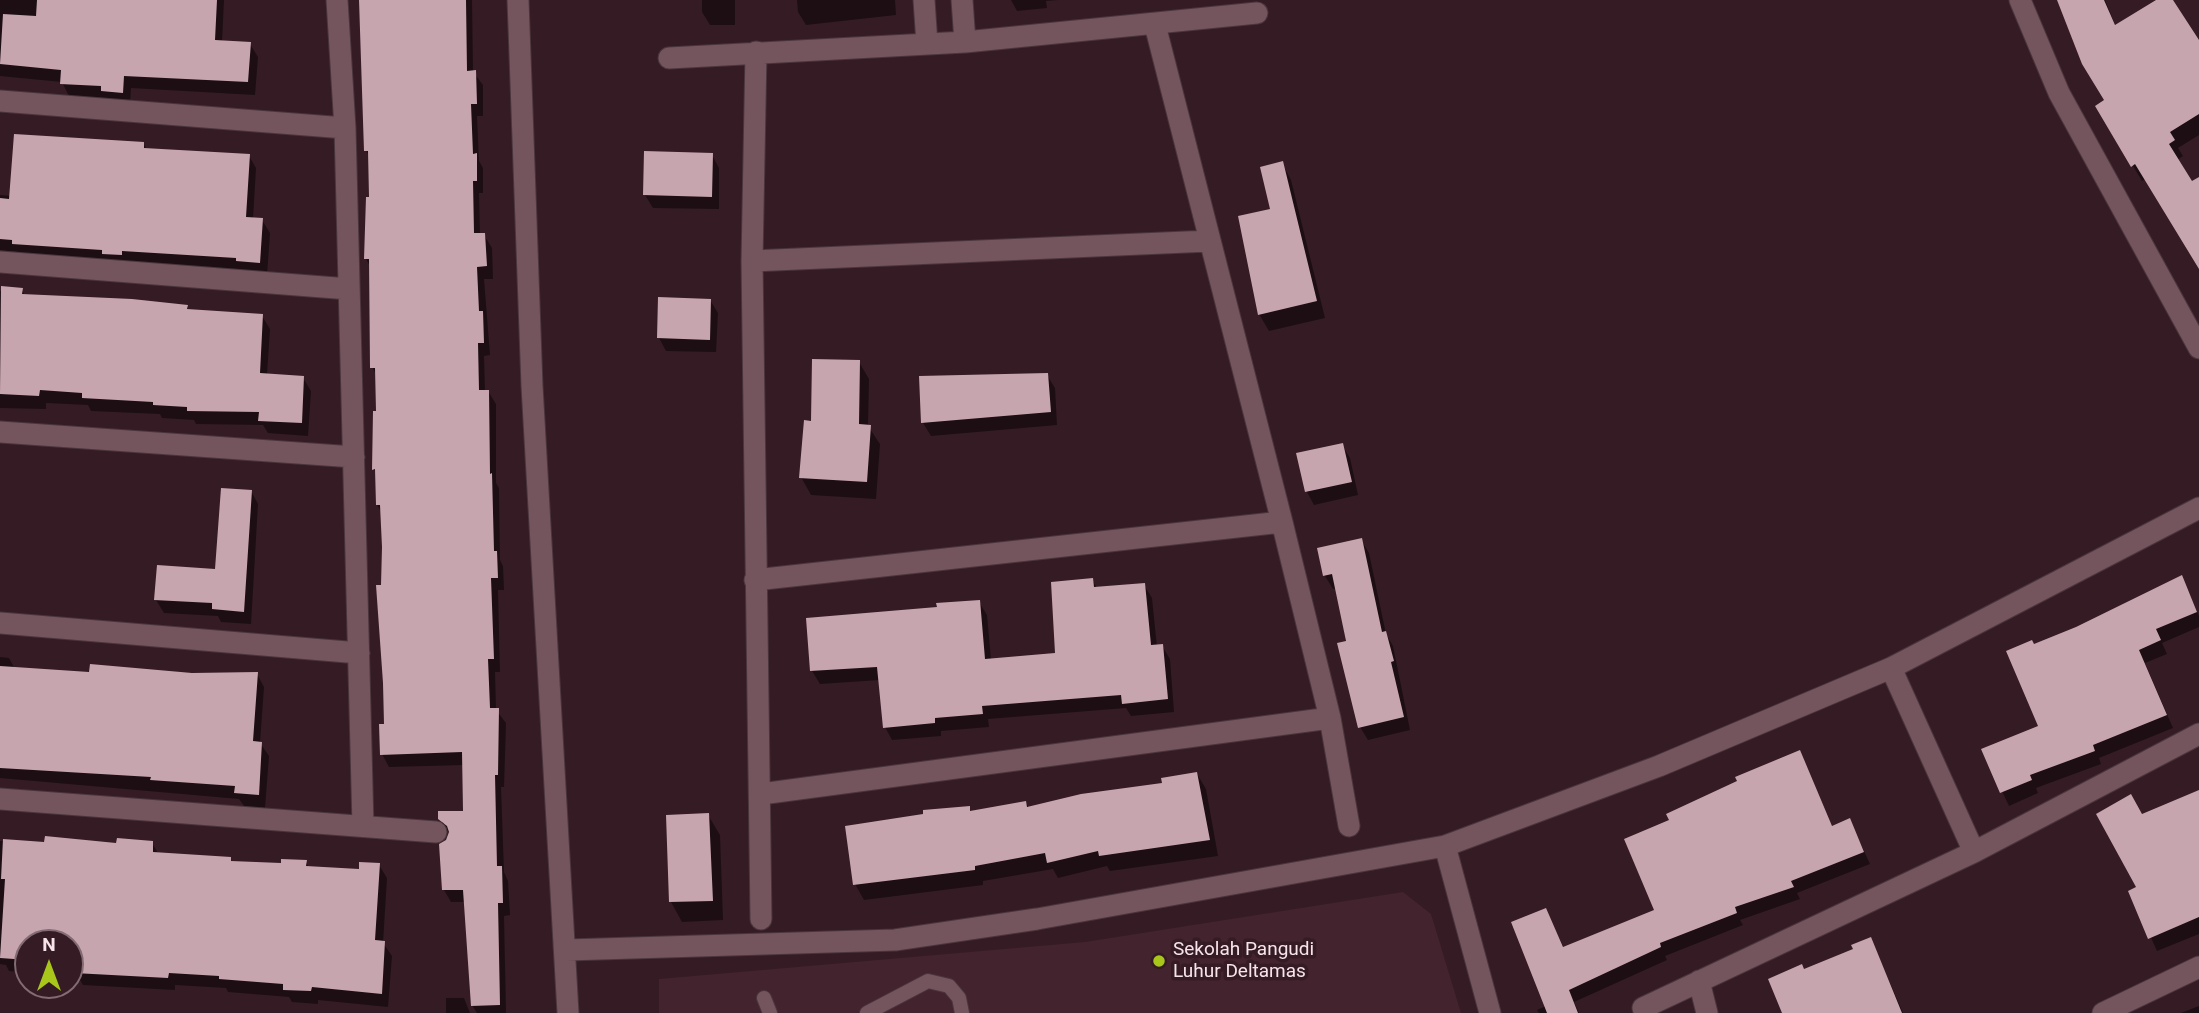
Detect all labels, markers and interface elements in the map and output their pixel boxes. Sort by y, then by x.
north arrow [14,929,84,999]
text: N [42,933,56,956]
place label: Sekolah Pangudi Luhur Deltamas [1173,939,1314,983]
marker: Sekolah Pangudi Luhur Deltamas [1151,953,1167,969]

